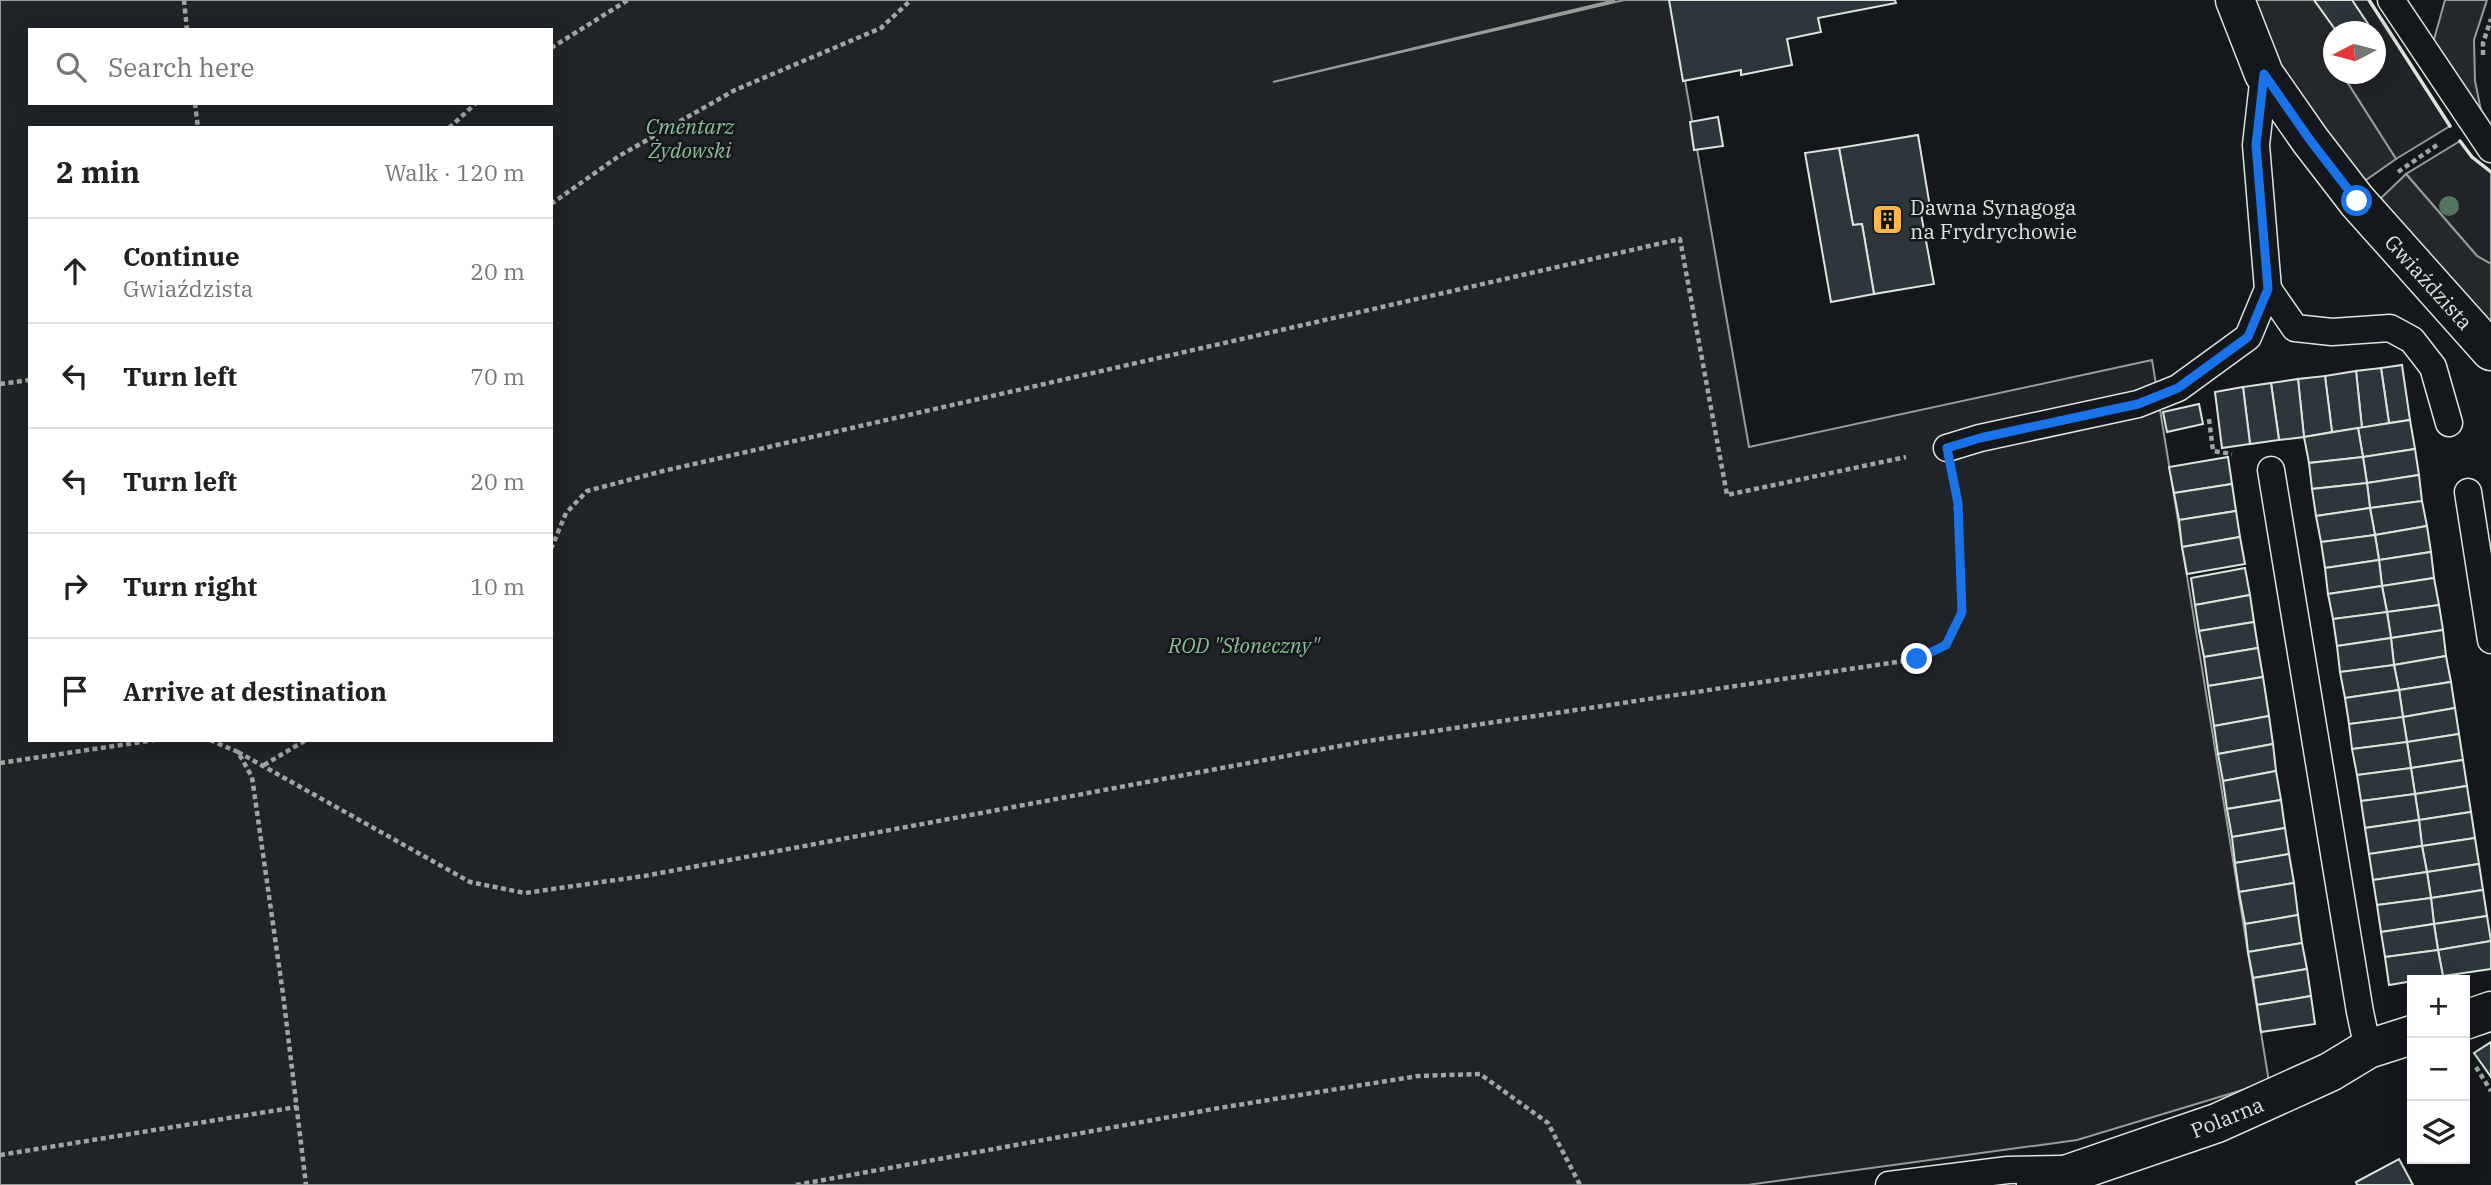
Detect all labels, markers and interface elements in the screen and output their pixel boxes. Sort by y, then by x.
north arrow [2323,21,2386,84]
search box [28,28,553,105]
icon: search [52,48,90,86]
text: Search here [108,50,254,84]
park label: Cmentarz Żydowski [646,112,735,164]
text: 2 min [56,152,140,191]
text: Walk · 120 m [384,157,525,187]
route start [2341,185,2372,216]
place label: Dawna Synagoga na Frydrychowie [1910,193,2077,245]
building icon: Dawna Synagoga na Frydrychowie [1870,202,1904,236]
street label: Gwiaździsta [2379,228,2479,336]
text: Continue [123,239,240,273]
icon: ahead [56,252,94,290]
text: 20 m [470,256,525,286]
text: Gwiaździsta [123,273,253,303]
icon: left [56,357,94,395]
text: Turn left [123,359,237,393]
text: 70 m [470,361,525,391]
icon: left [56,462,94,500]
text: Turn left [123,464,237,498]
text: 20 m [470,466,525,496]
icon: right [56,567,94,605]
text: Turn right [123,569,257,603]
text: 10 m [470,571,525,601]
park label: ROD "Słoneczny" [1167,631,1322,659]
route end [1901,643,1932,674]
icon: arrive [56,672,94,710]
text: Arrive at destination [123,674,387,708]
map controls [2407,975,2470,1164]
button: + [2407,975,2470,1038]
button: − [2407,1038,2470,1101]
street label: Polarna [2186,1090,2268,1144]
button: layers [2407,1101,2470,1164]

